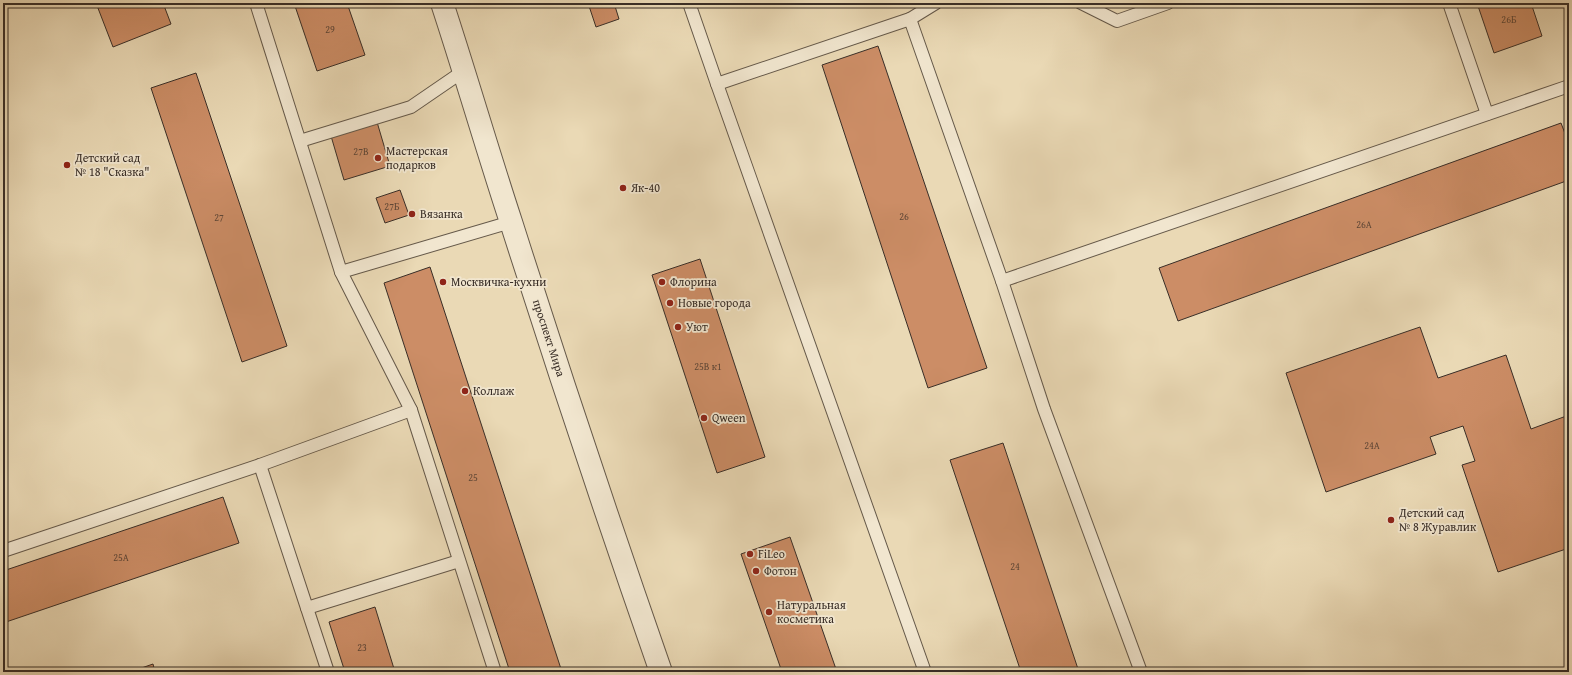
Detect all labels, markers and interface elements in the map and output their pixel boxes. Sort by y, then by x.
house number: 26Б [1501,12,1517,27]
house number: 29 [325,22,335,37]
place label: Мастерская подарков [386,142,448,173]
house number: 27В [353,144,369,159]
place label: Детский сад № 18 "Сказка" [74,149,149,180]
marker: Мастерская подарков [373,153,383,163]
marker: Детский сад № 18 "Сказка" [62,160,72,170]
place label: Як-40 [630,179,660,196]
marker: Як-40 [618,183,628,193]
house number: 27Б [384,199,400,214]
place label: Вязанка [420,205,463,222]
marker: Вязанка [407,209,417,219]
house number: 26 [899,209,909,224]
house number: 27 [214,210,224,225]
house number: 26А [1356,217,1372,232]
place label: Москвичка-кухни [451,273,546,290]
place label: Флорина [670,273,717,290]
marker: Москвичка-кухни [438,277,448,287]
marker: Флорина [657,277,667,287]
place label: Новые города [678,294,751,311]
street label: проспект Мира [529,297,570,379]
marker: Новые города [665,298,675,308]
place label: Уют [686,318,708,335]
marker: Уют [673,322,683,332]
house number: 25В к1 [694,359,722,374]
place label: Коллаж [473,382,514,399]
marker: Коллаж [460,386,470,396]
place label: Qween [712,409,746,426]
marker: Qween [699,413,709,423]
house number: 24А [1364,438,1380,453]
house number: 25 [468,470,478,485]
place label: Детский сад № 8 Журавлик [1398,504,1477,535]
marker: Детский сад № 8 Журавлик [1386,515,1396,525]
place label: FiLeo [758,545,785,562]
marker: FiLeo [745,549,755,559]
house number: 25А [113,550,129,565]
house number: 24 [1010,559,1020,574]
place label: Фотон [764,562,797,579]
marker: Фотон [751,566,761,576]
place label: Натуральная косметика [777,596,846,627]
marker: Натуральная косметика [764,607,774,617]
house number: 23 [357,640,367,655]

